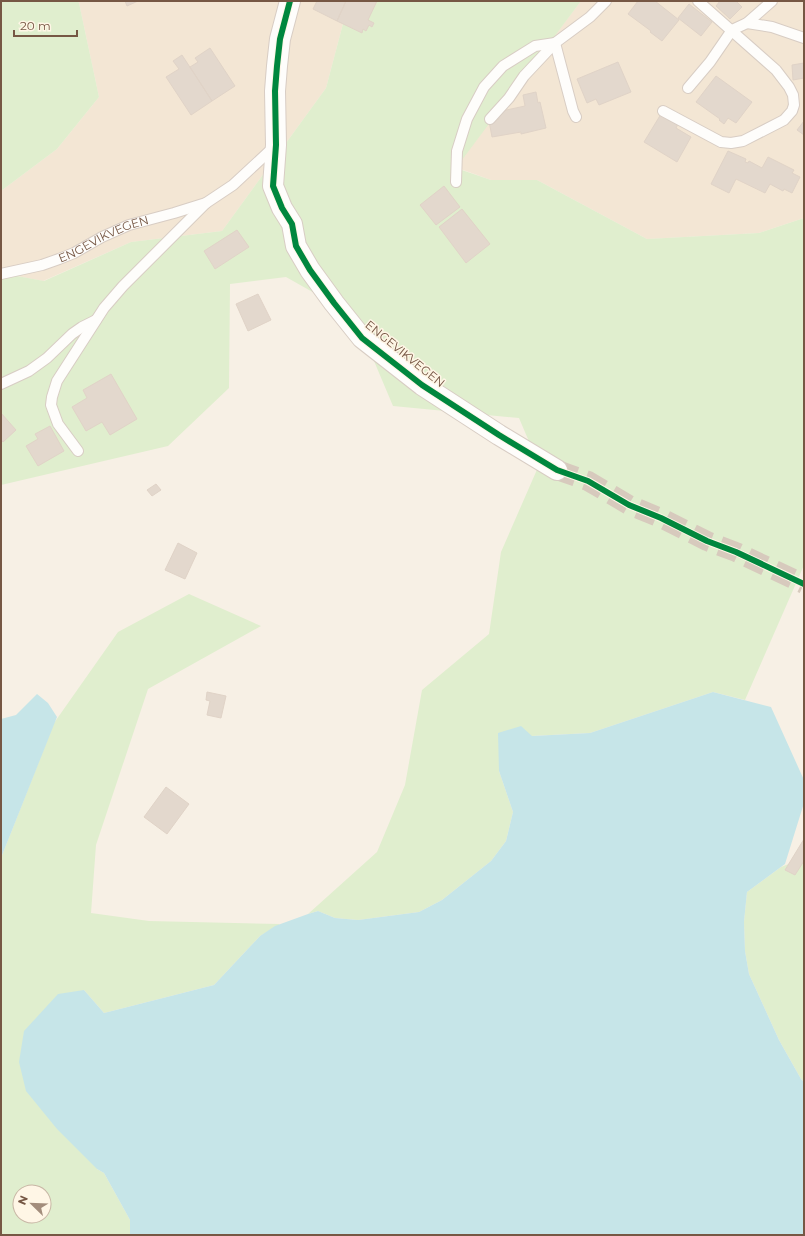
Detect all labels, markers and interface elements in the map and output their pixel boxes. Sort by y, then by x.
scale bar [14,12,77,38]
text: 20 m [20,18,51,33]
street label: ENGEVIKVEGEN [56,212,150,266]
street label: ENGEVIKVEGEN [362,317,448,390]
north arrow [12,1184,52,1224]
text: N [15,1193,31,1207]

